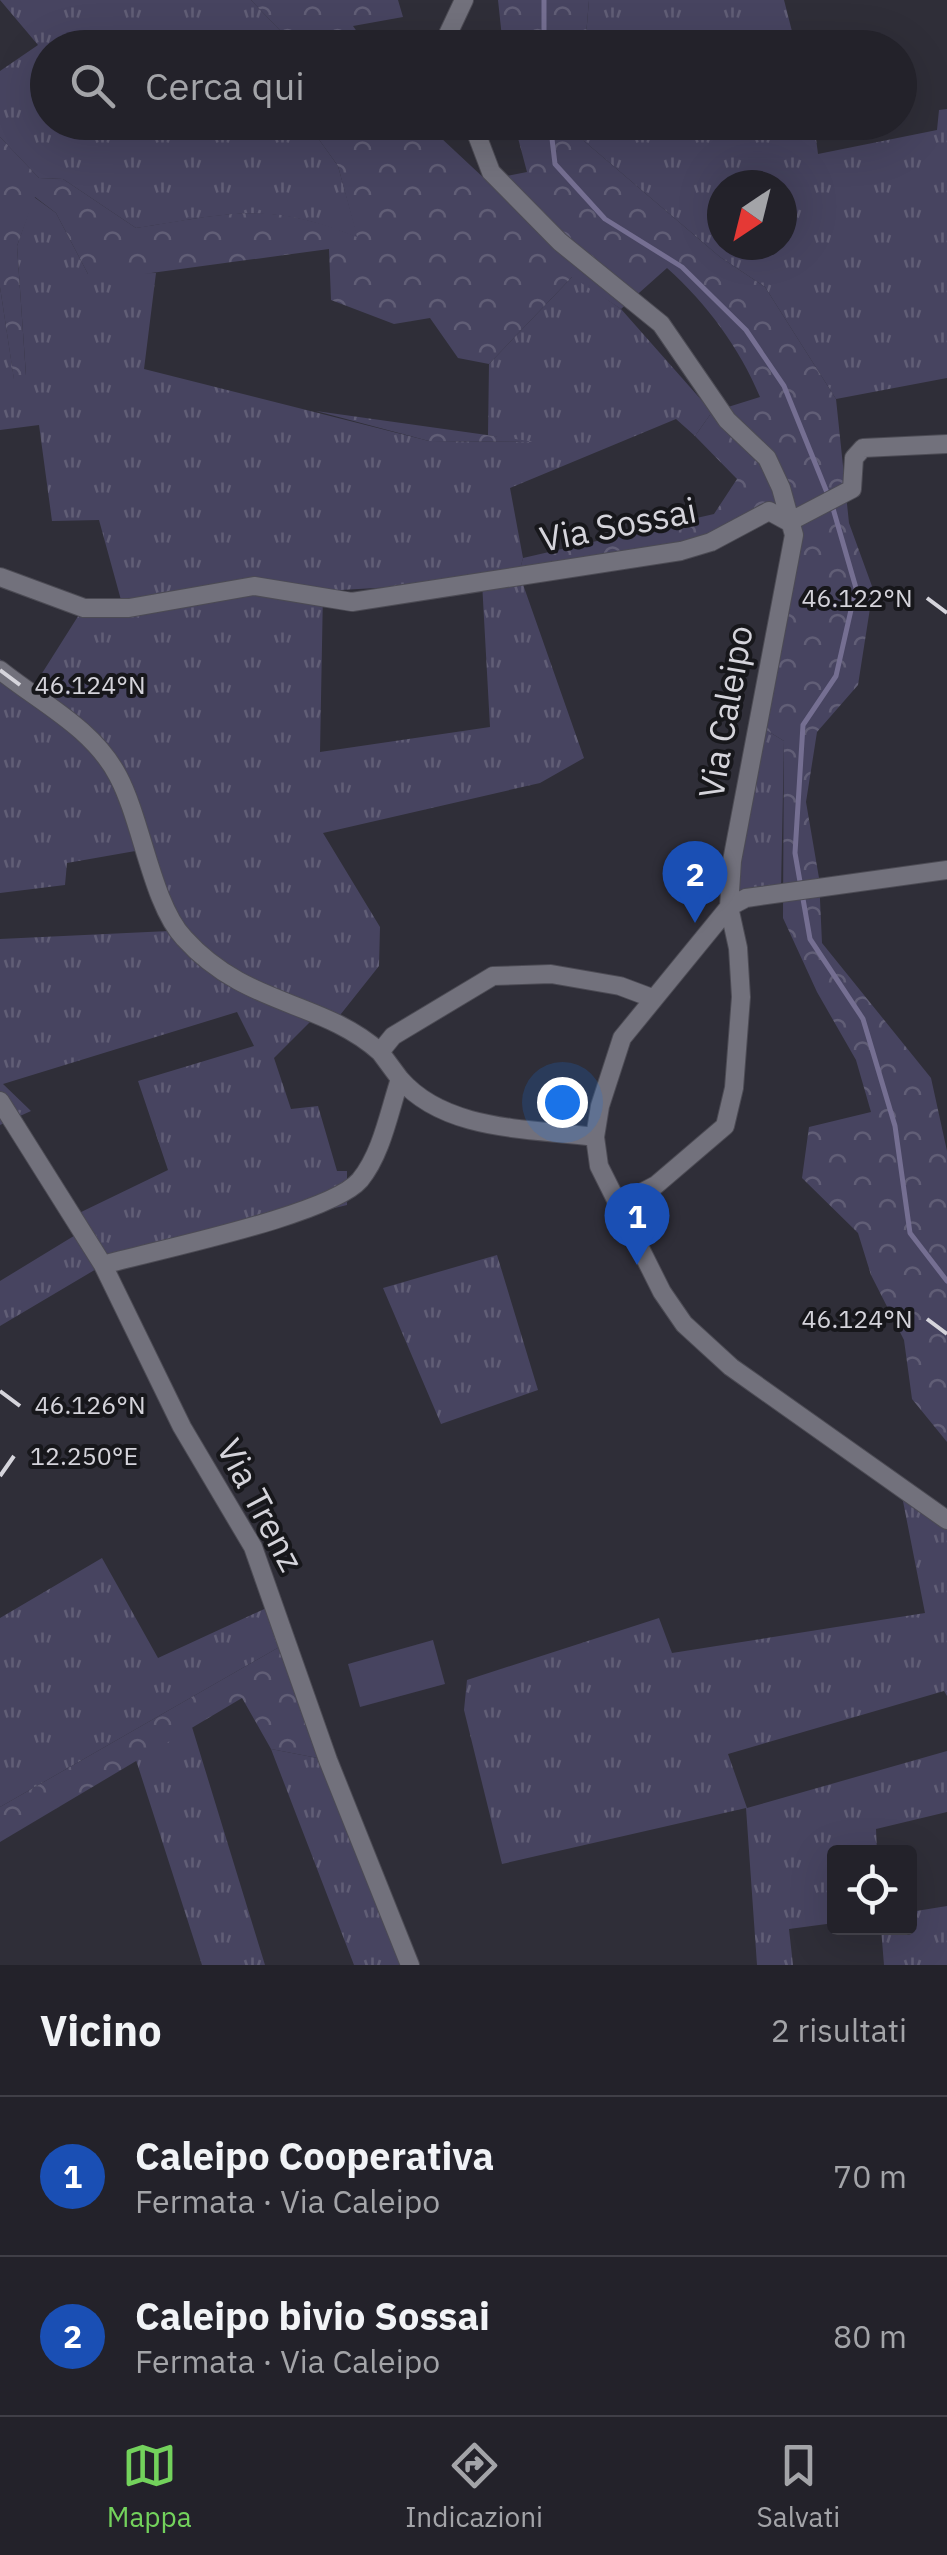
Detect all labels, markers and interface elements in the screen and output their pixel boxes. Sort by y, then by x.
search box [30,30,917,140]
icon: search [65,58,120,113]
text: Cerca qui [145,61,305,110]
north arrow [707,170,797,260]
street label: Via Sossai [536,486,700,562]
text: 46.122°N [801,581,913,614]
street label: Via Caleipo [687,622,763,802]
text: 46.124°N [34,668,146,701]
pin: 2 [662,840,728,923]
your location [537,1077,588,1128]
pin: 1 [604,1182,670,1265]
text: 46.124°N [801,1302,913,1335]
text: 46.126°N [34,1388,146,1421]
street label: Via Trenz [207,1430,315,1579]
text: 12.250°E [30,1439,138,1472]
map controls [827,1845,917,1935]
button: locate [827,1845,917,1935]
text: Vicino [40,2003,162,2058]
text: 2 risultati [771,2009,907,2051]
text: Caleipo Cooperativa [135,2131,494,2180]
text: 1 [63,2155,82,2197]
text: 70 m [833,2155,907,2197]
text: Fermata · Via Caleipo [135,2180,440,2222]
text: Caleipo bivio Sossai [135,2291,490,2340]
text: 2 [63,2315,82,2357]
text: 80 m [833,2315,907,2357]
text: Fermata · Via Caleipo [135,2340,440,2382]
tab: Mappa [107,2438,192,2535]
tab: Indicazioni [405,2438,543,2535]
tab: Salvati [756,2438,840,2535]

